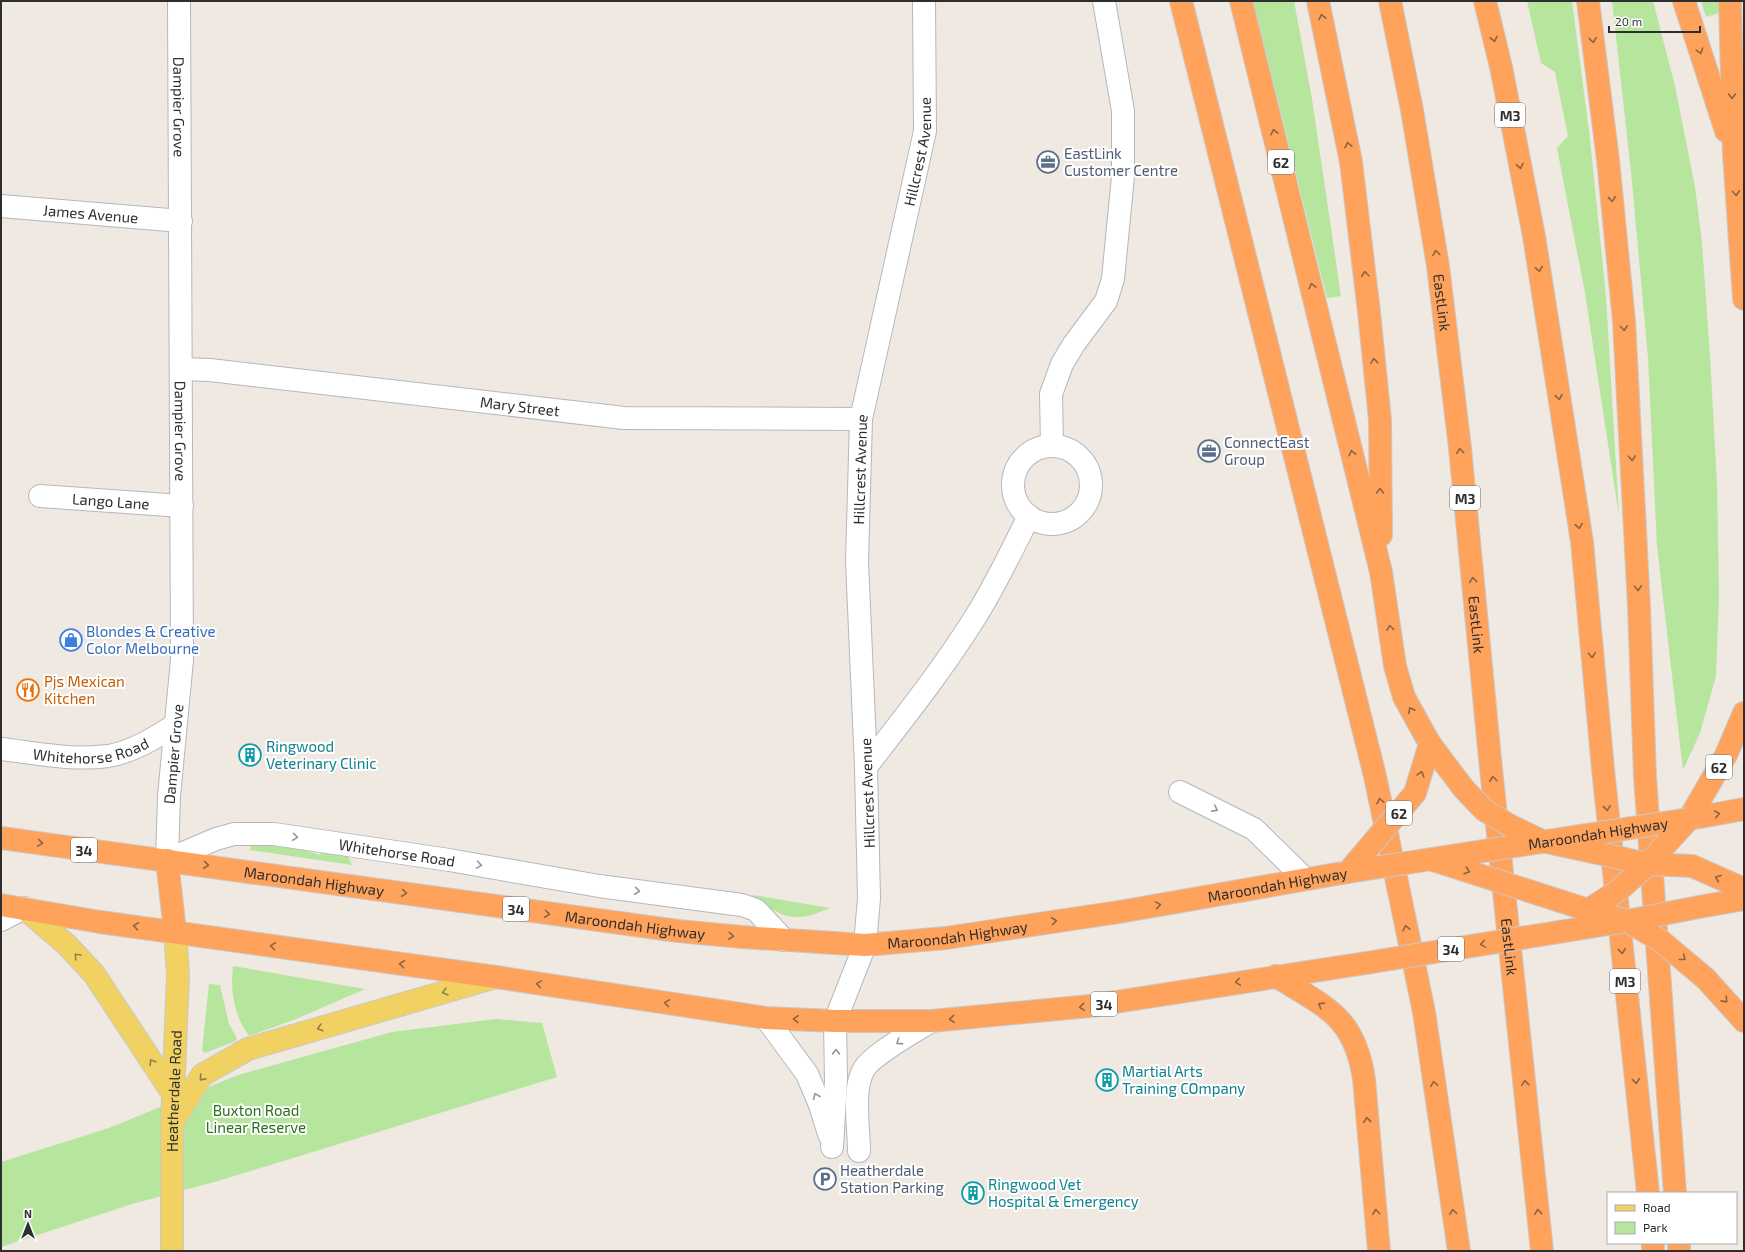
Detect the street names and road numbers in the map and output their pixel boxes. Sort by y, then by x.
street label: Dampier Grove [170,57,189,157]
street label: Hillcrest Avenue [900,97,934,208]
road number: M3 [1495,103,1525,127]
road number: 62 [1268,150,1294,174]
street label: James Avenue [42,201,139,226]
street label: EastLink [1430,273,1455,333]
street label: Dampier Grove [172,381,190,481]
street label: Mary Street [479,392,561,420]
street label: Hillcrest Avenue [849,412,871,525]
road number: M3 [1450,486,1480,510]
street label: Lango Lane [71,489,150,513]
street label: EastLink [1465,595,1489,655]
street label: Dampier Grove [160,703,186,805]
street label: Whitehorse Road [32,734,151,767]
street label: Hillcrest Avenue [856,737,878,849]
road number: 62 [1706,755,1732,779]
road number: 62 [1386,801,1412,825]
street label: Maroondah Highway [1527,813,1669,853]
street label: Whitehorse Road [338,835,457,870]
road number: 34 [71,838,97,862]
street label: Maroondah Highway [243,862,385,900]
street label: Maroondah Highway [1206,863,1349,905]
road number: 34 [503,897,529,921]
street label: Maroondah Highway [564,907,706,943]
street label: Maroondah Highway [887,917,1029,952]
street label: EastLink [1498,917,1522,977]
road number: 34 [1438,937,1464,961]
road number: M3 [1610,969,1640,993]
road number: 34 [1091,992,1117,1016]
street label: Heatherdale Road [163,1030,185,1152]

